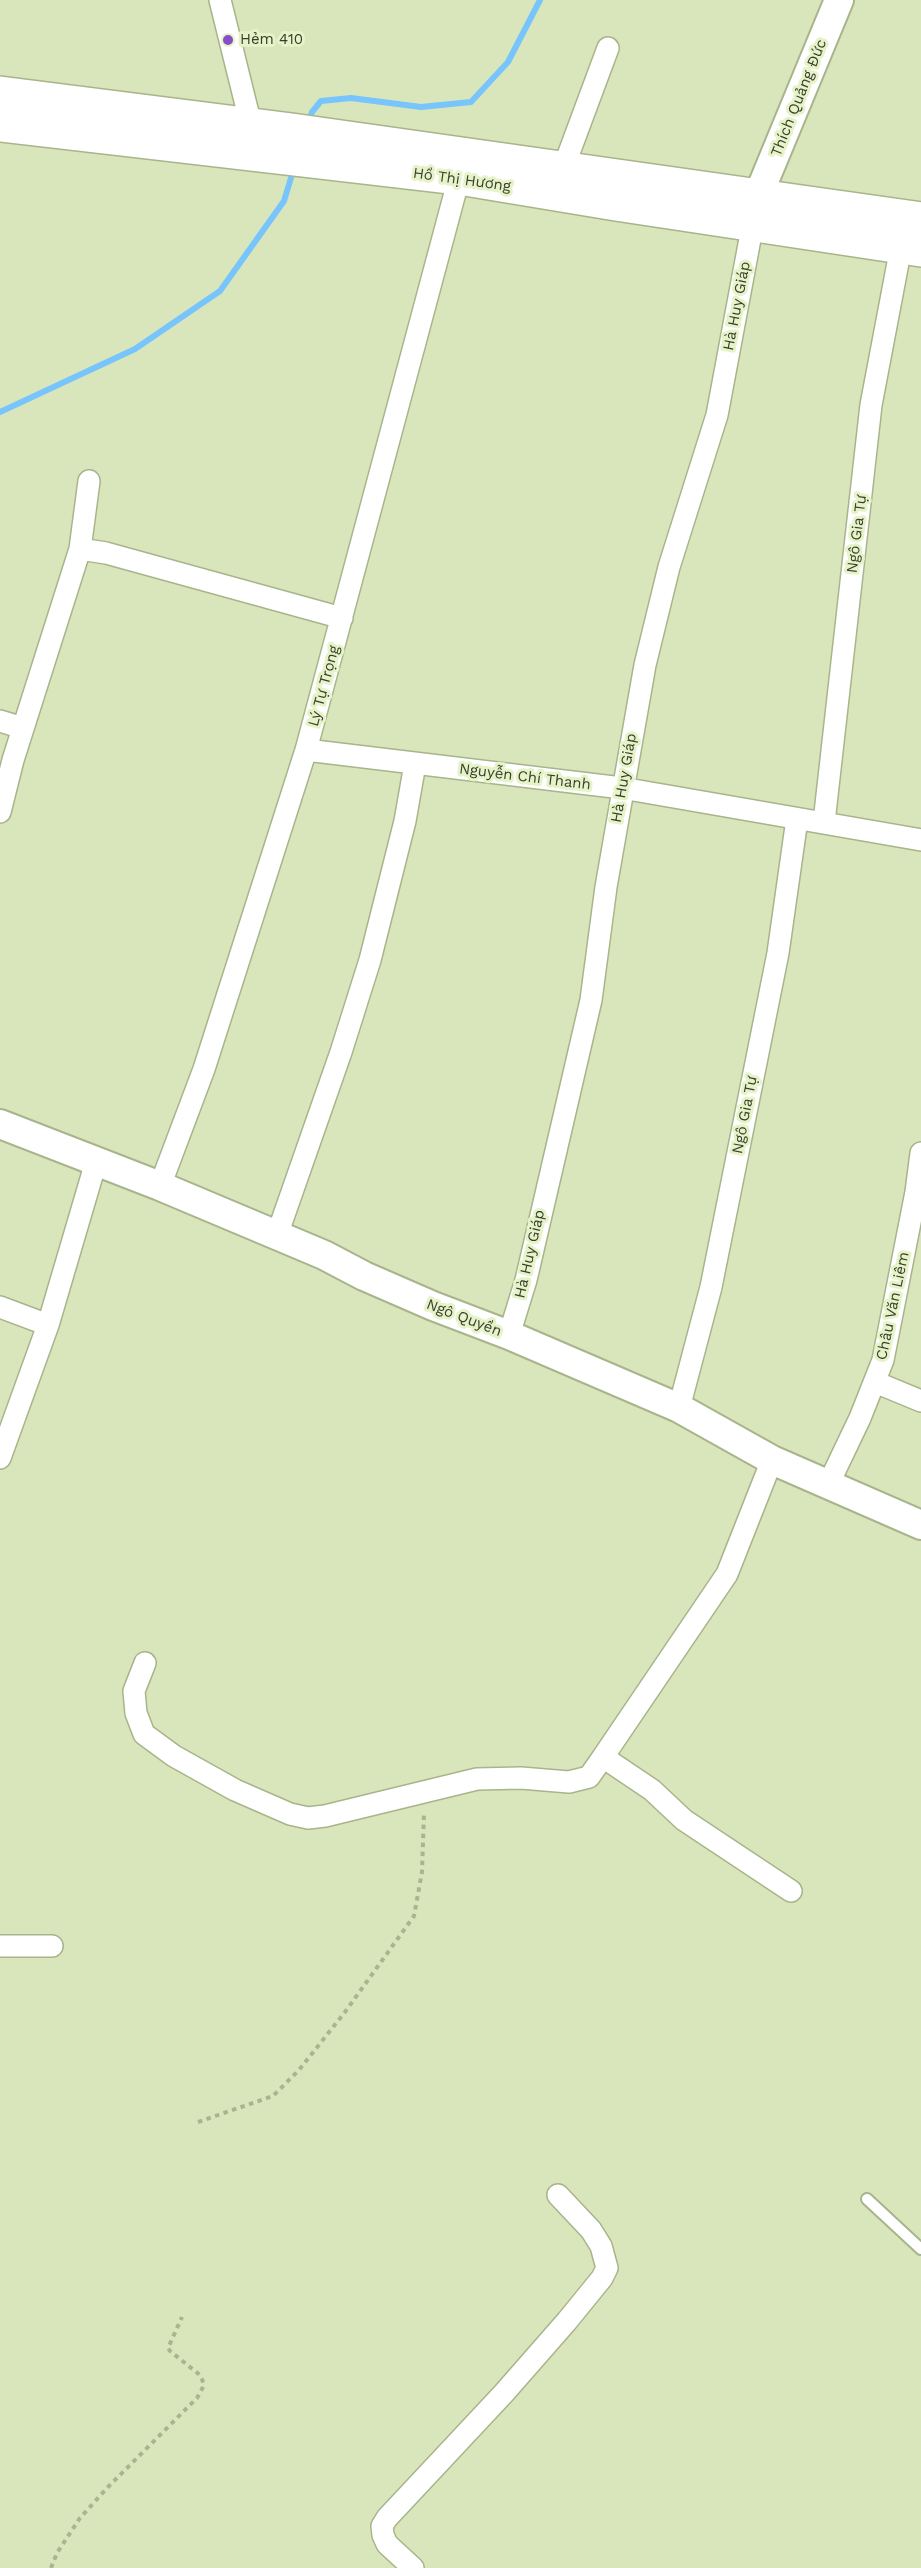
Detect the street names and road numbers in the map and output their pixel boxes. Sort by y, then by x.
street label: Thích Quảng Đức [767,37,831,159]
street label: Hồ Thị Hương [412,164,512,196]
street label: Hà Huy Giáp [720,260,754,352]
street label: Ngô Gia Tự [843,494,871,574]
street label: Lý Tự Trọng [305,644,343,728]
street label: Hà Huy Giáp [607,732,641,824]
street label: Nguyễn Chí Thanh [458,760,592,794]
street label: Ngô Gia Tự [729,1075,761,1155]
street label: Hà Huy Giáp [511,1208,549,1300]
street label: Châu Văn Liêm [873,1250,913,1362]
street label: Ngô Quyền [424,1295,504,1341]

